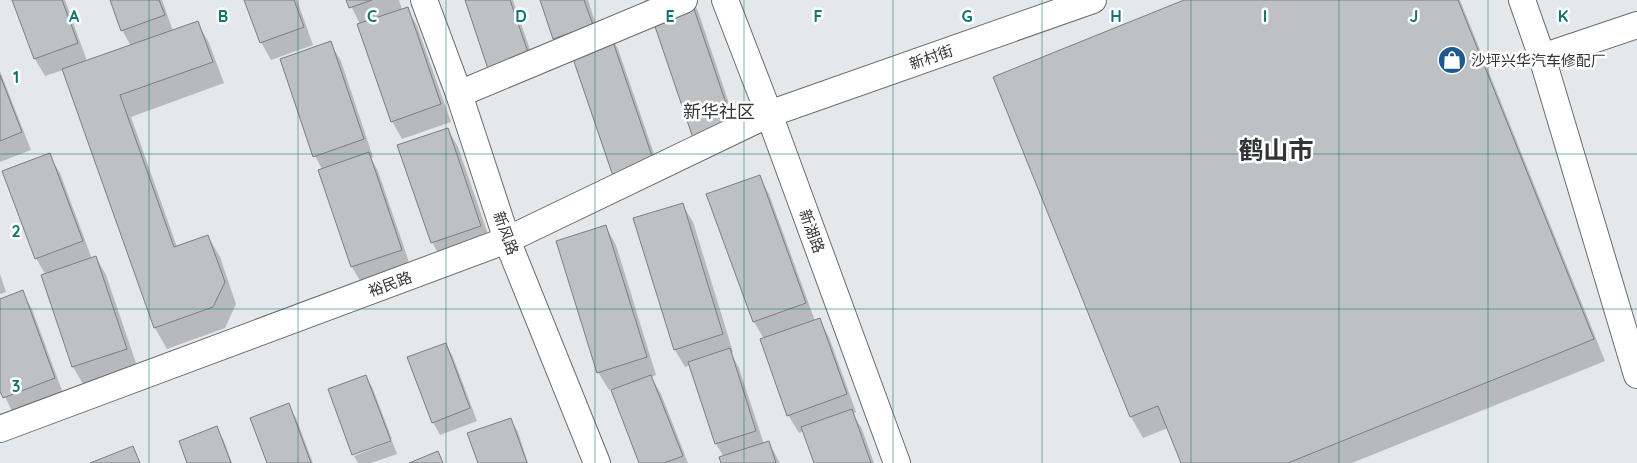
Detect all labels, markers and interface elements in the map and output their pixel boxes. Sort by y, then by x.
text: A [69,6,80,26]
text: B [218,6,228,26]
text: C [367,6,377,26]
text: D [515,6,527,26]
text: E [665,6,675,26]
text: F [814,6,823,26]
text: G [961,6,973,26]
text: H [1110,6,1122,26]
text: I [1263,6,1267,26]
text: J [1410,6,1418,26]
text: K [1558,6,1568,26]
street label: 新村街 [907,41,955,73]
shop icon: 沙坪兴华汽车修配厂 [1437,45,1467,75]
place label: 沙坪兴华汽车修配厂 [1471,51,1606,70]
text: 1 [13,67,19,87]
district label: 新华社区 [683,100,755,123]
district label: 鹤山市 [1238,134,1314,165]
street label: 新湖路 [795,207,829,255]
street label: 新风路 [489,209,523,257]
text: 2 [11,221,21,241]
street label: 裕民路 [366,267,414,301]
text: 3 [12,376,20,396]

